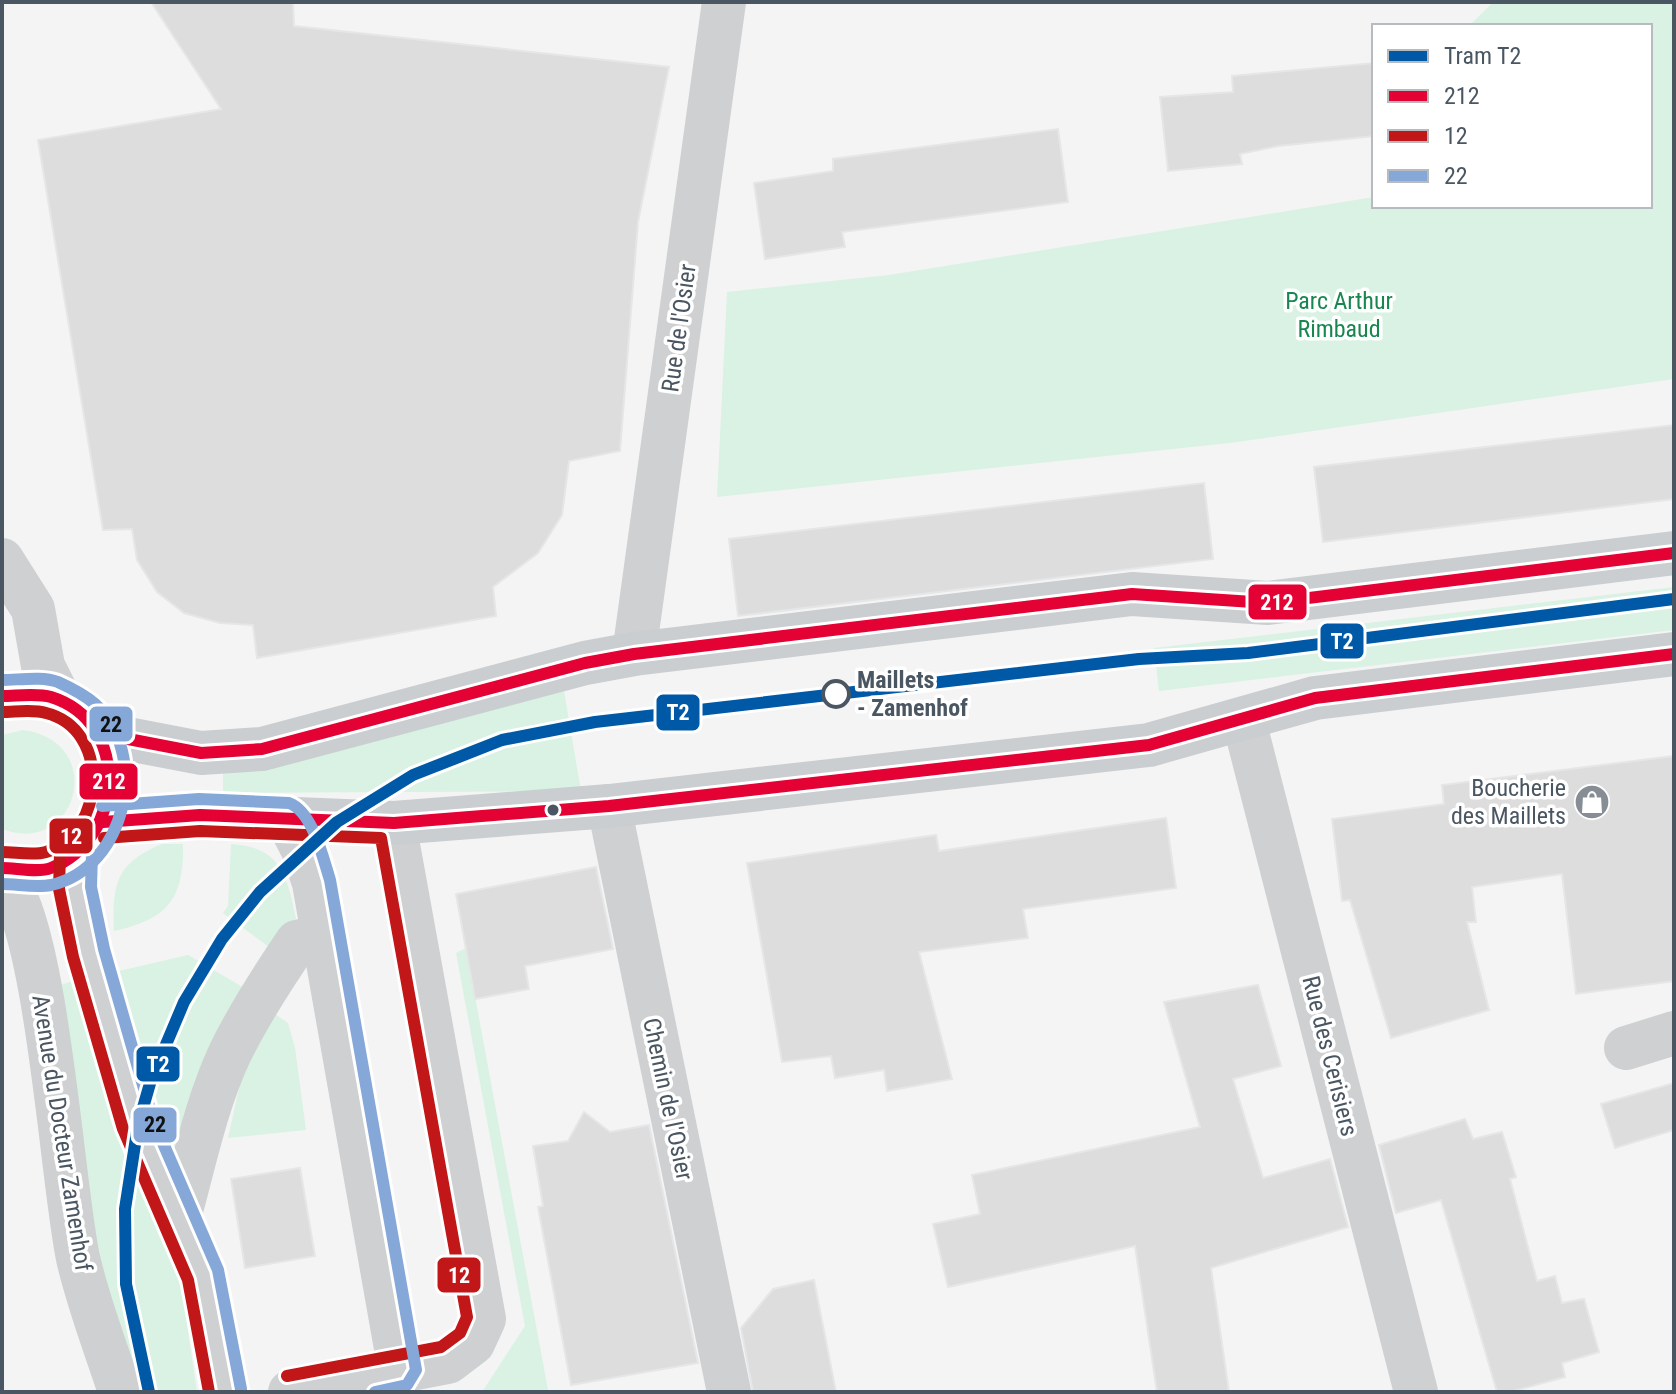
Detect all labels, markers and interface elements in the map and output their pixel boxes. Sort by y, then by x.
legend [1372,24,1652,208]
text: Tram T2 [1444,42,1521,70]
text: 212 [1444,82,1480,110]
text: 12 [1444,122,1468,150]
text: 22 [1444,162,1468,190]
street label: Rue de l'Osier [656,262,702,394]
park label: Parc Arthur Rimbaud [1285,287,1393,343]
line badge: 212 [1247,583,1308,621]
text: 212 [1260,590,1294,615]
line badge: T2 [1319,622,1365,660]
text: T2 [1330,629,1354,654]
place label: Maillets - Zamenhof [857,666,968,722]
marker: Maillets - Zamenhof [822,680,850,708]
line badge: T2 [655,693,701,732]
text: T2 [666,700,690,725]
line badge: 22 [88,705,134,743]
text: 22 [100,712,122,737]
line badge: 212 [78,762,139,801]
text: 212 [92,769,126,794]
place label: Boucherie des Maillets [1451,774,1566,830]
shop icon: Boucherie des Maillets [1573,783,1611,821]
unlabelled marker [545,802,561,818]
line badge: 12 [48,817,94,855]
text: 12 [60,824,82,849]
street label: Rue des Cerisiers [1297,973,1363,1139]
street label: Avenue du Docteur Zamenhof [26,993,98,1274]
street label: Chemin de l'Osier [637,1015,699,1183]
line badge: T2 [135,1045,181,1083]
text: T2 [146,1052,170,1077]
line badge: 22 [132,1106,178,1144]
text: 22 [144,1112,166,1137]
line badge: 12 [436,1256,482,1294]
text: 12 [448,1263,470,1288]

